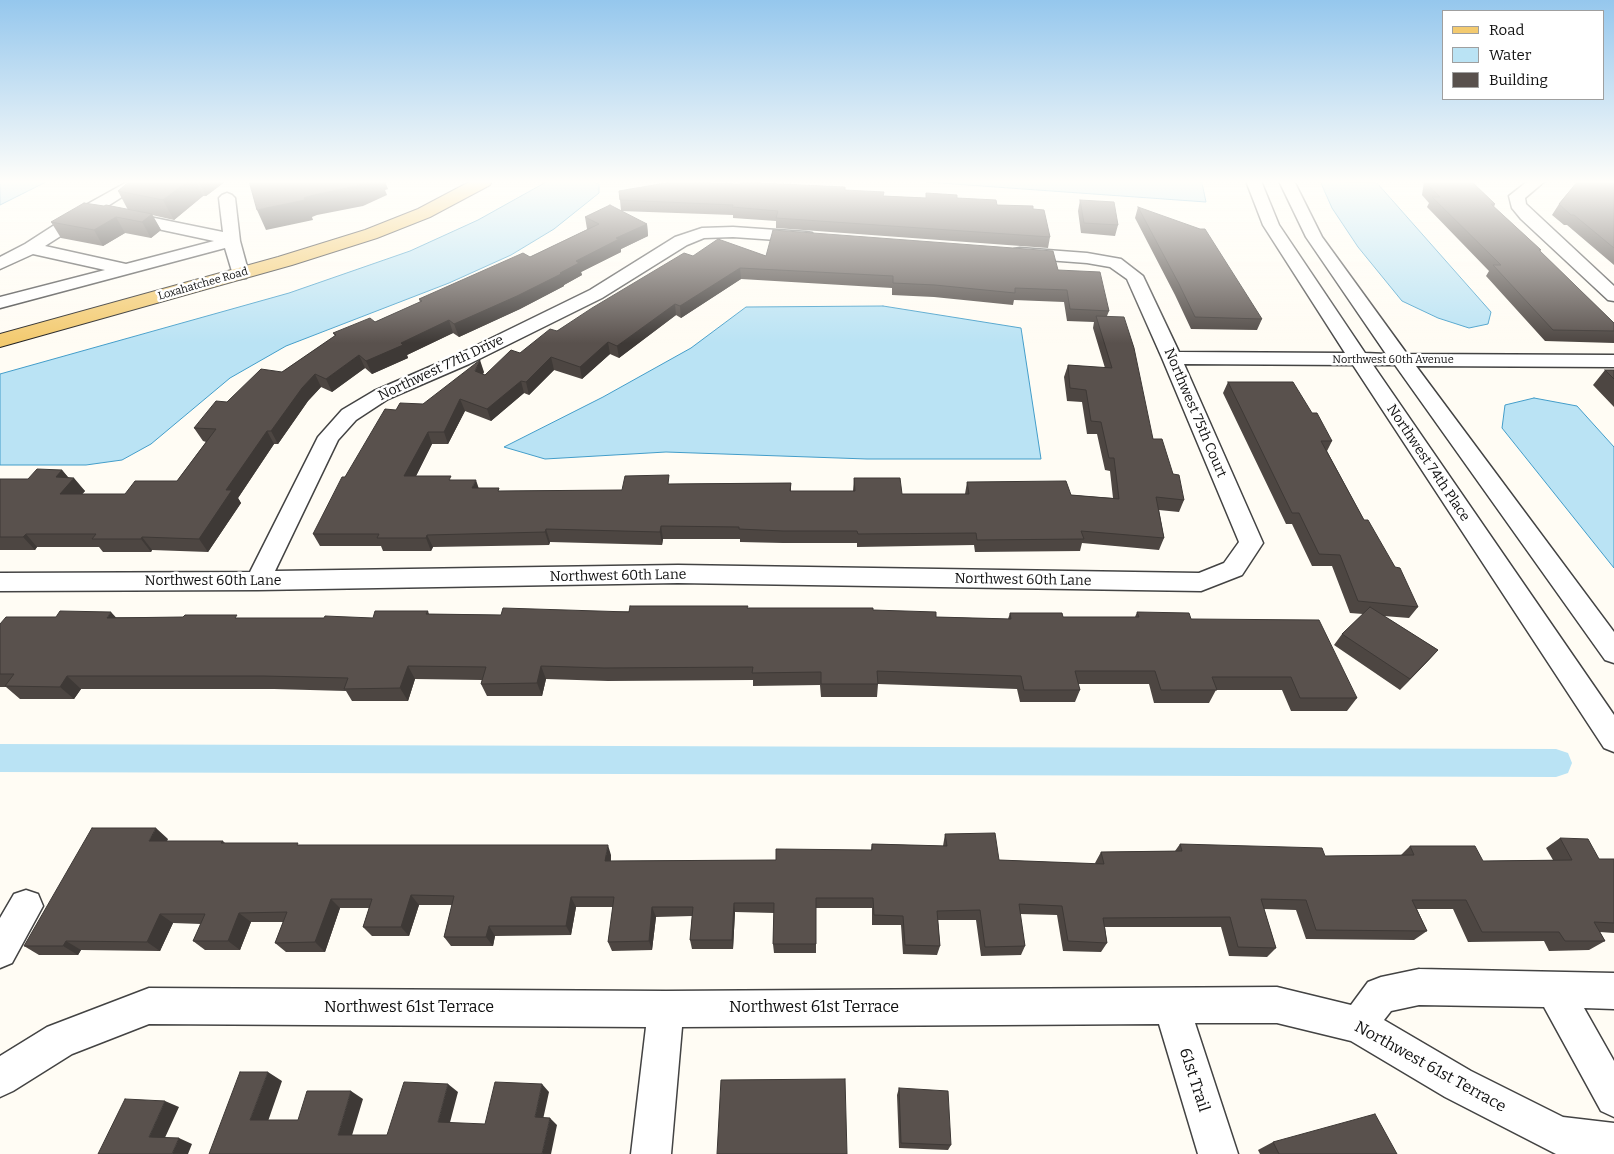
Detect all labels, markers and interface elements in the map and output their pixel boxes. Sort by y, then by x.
legend [1442,10,1604,100]
text: Road [1489,21,1524,39]
text: Water [1489,46,1531,64]
text: Building [1489,71,1548,89]
street label: Loxahatchee Road [157,265,249,303]
street label: Northwest 77th Drive [376,332,506,404]
street label: Northwest 75th Court [1160,346,1230,480]
street label: Northwest 60th Avenue [1332,353,1454,367]
street label: Northwest 74th Place [1383,401,1473,525]
street label: Northwest 60th Lane [549,566,687,586]
street label: Northwest 60th Lane [954,570,1092,590]
street label: Northwest 60th Lane [145,573,281,589]
street label: Northwest 61st Terrace [324,998,494,1018]
street label: Northwest 61st Terrace [729,998,899,1018]
street label: Northwest 61st Terrace [1351,1017,1509,1117]
street label: 61st Trail [1175,1046,1213,1114]

